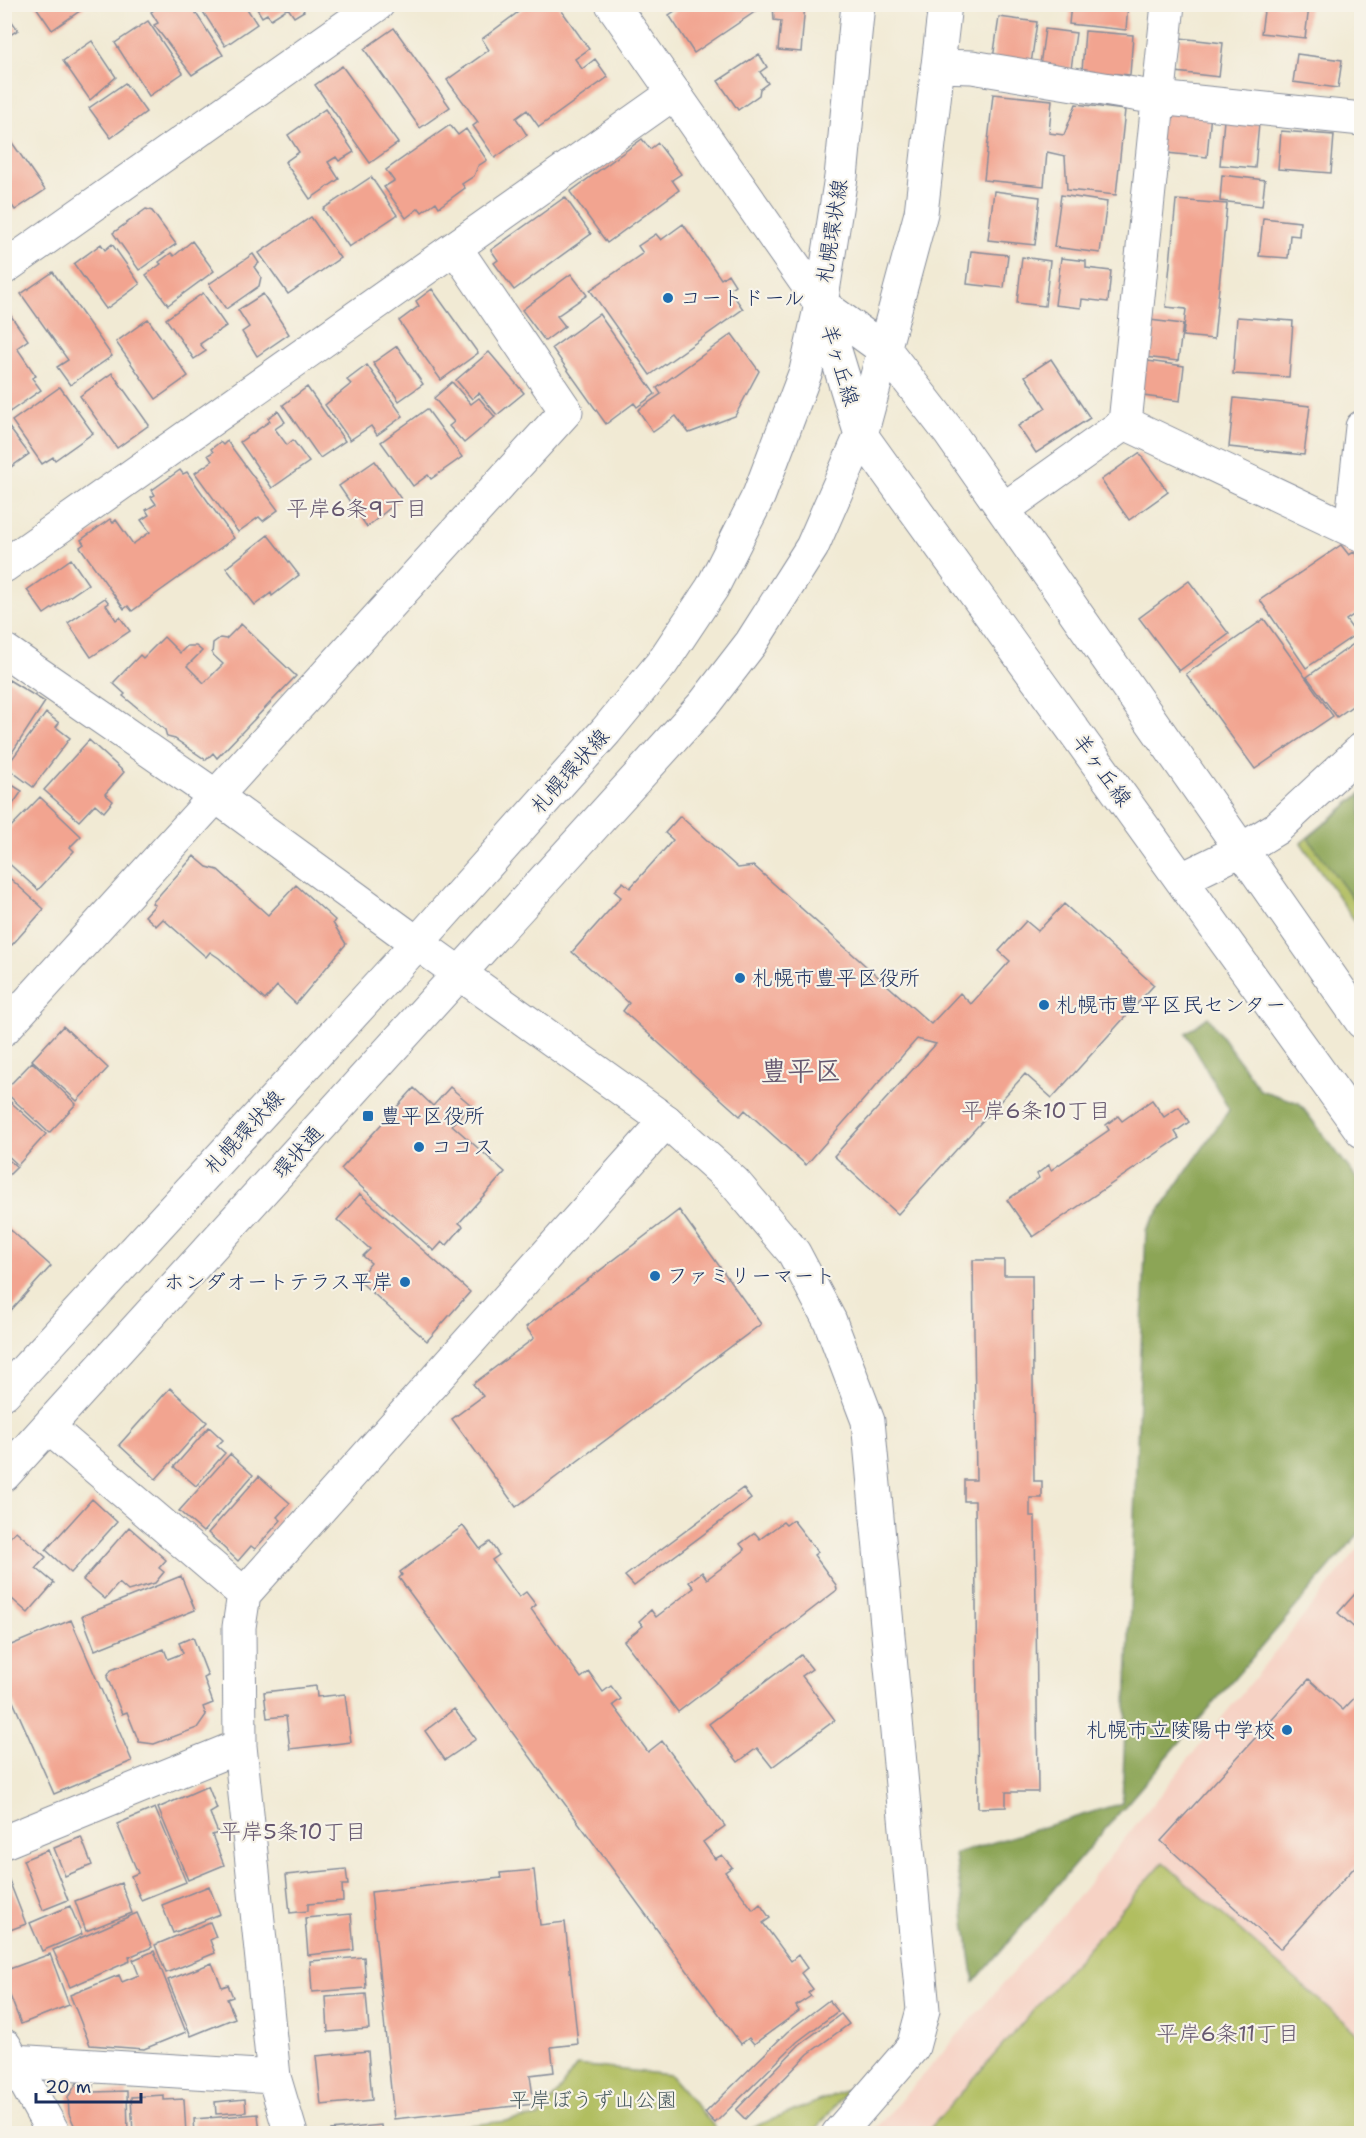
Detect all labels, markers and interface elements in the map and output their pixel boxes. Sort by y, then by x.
street label: 札幌環状線 [810,177,854,285]
place label: コートドール [680,284,805,312]
marker: コートドール [661,291,675,305]
street label: 羊ヶ丘線 [814,321,866,409]
district label: 平岸6条9丁目 [287,494,427,523]
street label: 札幌環状線 [524,723,616,819]
street label: 羊ヶ丘線 [1066,728,1138,812]
place label: 札幌市豊平区役所 [752,964,920,992]
marker: 札幌市豊平区役所 [733,971,747,985]
place label: 札幌市豊平区民センター [1056,991,1286,1019]
marker: 札幌市豊平区民センター [1037,998,1051,1012]
district label: 豊平区 [761,1052,842,1089]
street label: 札幌環状線 [198,1084,290,1180]
district label: 平岸6条10丁目 [961,1096,1111,1125]
place label: 豊平区役所 [380,1102,485,1130]
marker: 豊平区役所 [361,1109,375,1123]
street label: 環状通 [267,1119,329,1185]
place label: ココス [431,1133,494,1161]
marker: ココス [412,1140,426,1154]
place label: ファミリーマート [667,1262,835,1290]
place label: ホンダオートテラス平岸 [164,1268,393,1296]
marker: ファミリーマート [648,1269,662,1283]
marker: ホンダオートテラス平岸 [398,1275,412,1289]
place label: 札幌市立陵陽中学校 [1086,1716,1275,1744]
marker: 札幌市立陵陽中学校 [1280,1723,1294,1737]
district label: 平岸5条10丁目 [219,1817,367,1846]
district label: 平岸6条11丁目 [1156,2019,1300,2048]
scale bar [36,2066,141,2104]
text: 20 m [45,2075,91,2099]
park label: 平岸ぼうず山公園 [509,2086,677,2114]

